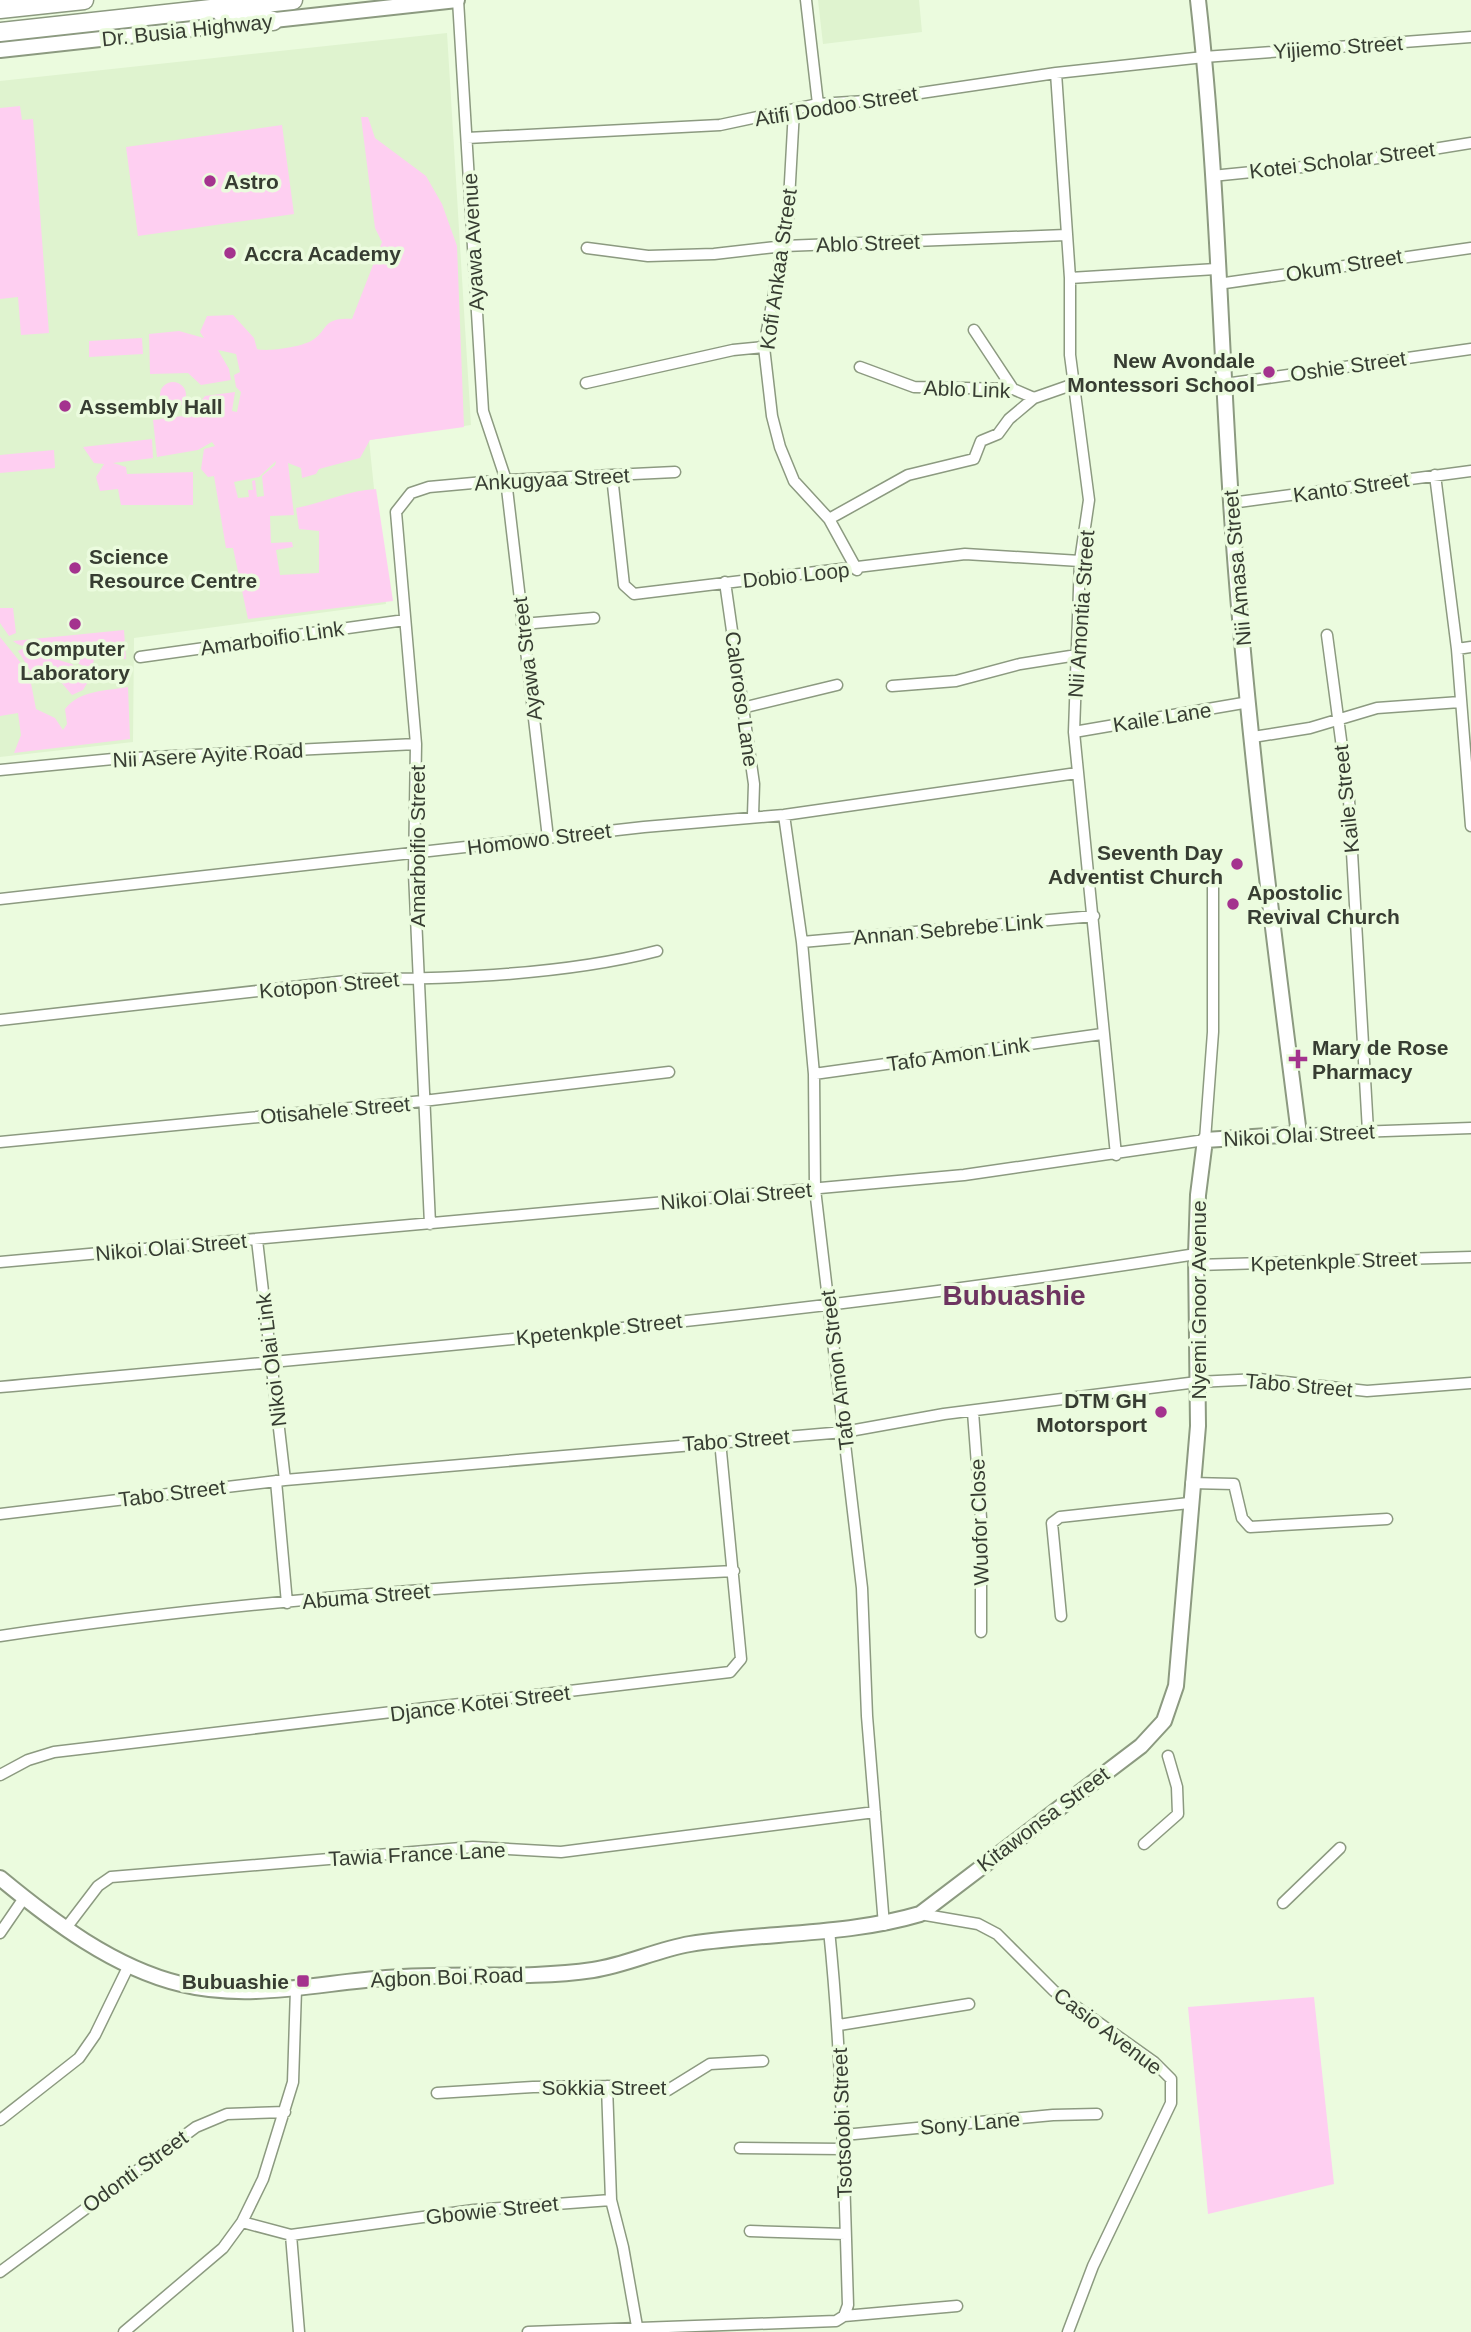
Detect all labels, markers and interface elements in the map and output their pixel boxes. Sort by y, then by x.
street label: Dr. Busia Highway [100,10,274,50]
street label: Yijiemo Street [1272,31,1404,63]
street label: Atifi Dodoo Street [753,82,919,130]
street label: Kotei Scholar Street [1248,137,1436,183]
place label: Astro [224,170,279,193]
street label: Ayawa Avenue [458,172,488,312]
marker: Astro [202,173,218,189]
street label: Kofi Ankaa Street [755,187,801,351]
street label: Ablo Street [816,230,920,256]
place label: Accra Academy [244,242,401,265]
street label: Okum Street [1284,244,1404,286]
marker: Accra Academy [222,245,238,261]
street label: Oshie Street [1289,346,1408,386]
place label: New Avondale Montessori School [1067,349,1255,396]
marker: New Avondale Montessori School [1261,364,1277,380]
street label: Ablo Link [923,376,1011,402]
place label: Assembly Hall [79,395,223,418]
marker: Assembly Hall [57,398,73,414]
street label: Ankugyaa Street [474,463,630,495]
street label: Kanto Street [1292,467,1411,507]
street label: Nii Amasa Street [1219,489,1255,647]
street label: Nii Amontia Street [1064,529,1098,699]
place label: Science Resource Centre [89,545,257,592]
street label: Dobio Loop [741,558,851,592]
marker: Science Resource Centre [67,560,83,576]
street label: Ayawa Street [508,596,546,722]
marker: Computer Laboratory [67,616,83,632]
street label: Amarboifio Link [199,616,346,659]
street label: Caloroso Lane [721,630,763,768]
place label: Computer Laboratory [20,637,130,684]
street label: Kaile Lane [1111,698,1213,736]
street label: Nii Asere Ayite Road [112,739,304,771]
street label: Kaile Street [1329,744,1363,854]
street label: Amarboifio Street [406,765,429,927]
street label: Homowo Street [466,819,612,859]
place label: Seventh Day Adventist Church [1048,841,1223,888]
marker: Seventh Day Adventist Church [1229,856,1245,872]
place label: Apostolic Revival Church [1247,881,1400,928]
marker: Apostolic Revival Church [1225,896,1241,912]
street label: Annan Sebrebe Link [852,909,1044,949]
street label: Kotopon Street [258,967,400,1003]
street label: Tafo Amon Link [885,1033,1031,1075]
place label: Mary de Rose Pharmacy [1312,1036,1449,1083]
marker: Mary de Rose Pharmacy [1290,1051,1306,1067]
street label: Otisahele Street [259,1092,411,1128]
street label: Nikoi Olai Street [1223,1120,1376,1150]
street label: Nikoi Olai Street [659,1178,813,1214]
street label: Nyemi Gnoor Avenue [1187,1200,1210,1400]
street label: Nikoi Olai Street [94,1229,248,1265]
street label: Kpetenkple Street [1250,1247,1418,1275]
district label: Bubuashie [942,1280,1086,1311]
street label: Tafo Amon Street [816,1288,858,1451]
street label: Nikoi Olai Link [251,1291,291,1428]
street label: Kpetenkple Street [515,1309,683,1349]
street label: Tabo Street [1244,1369,1354,1401]
place label: DTM GH Motorsport [1036,1389,1147,1436]
marker: DTM GH Motorsport [1153,1404,1169,1420]
street label: Tabo Street [682,1425,791,1455]
street label: Wuofor Close [965,1458,993,1586]
street label: Tabo Street [117,1475,227,1511]
street label: Abuma Street [301,1579,431,1613]
street label: Djance Kotei Street [389,1681,571,1725]
street label: Kitawonsa Street [973,1762,1113,1876]
street label: Tawia France Lane [328,1838,506,1870]
street label: Agbon Boi Road [370,1963,524,1991]
place label: Bubuashie [182,1970,289,1993]
marker: Bubuashie [295,1973,311,1989]
street label: Casio Avenue [1049,1983,1167,2079]
street label: Tsotsoobi Street [828,2047,856,2199]
street label: Sokkia Street [542,2076,667,2099]
street label: Sony Lane [919,2107,1021,2139]
street label: Odonti Street [78,2125,192,2217]
street label: Gbowie Street [425,2192,560,2228]

